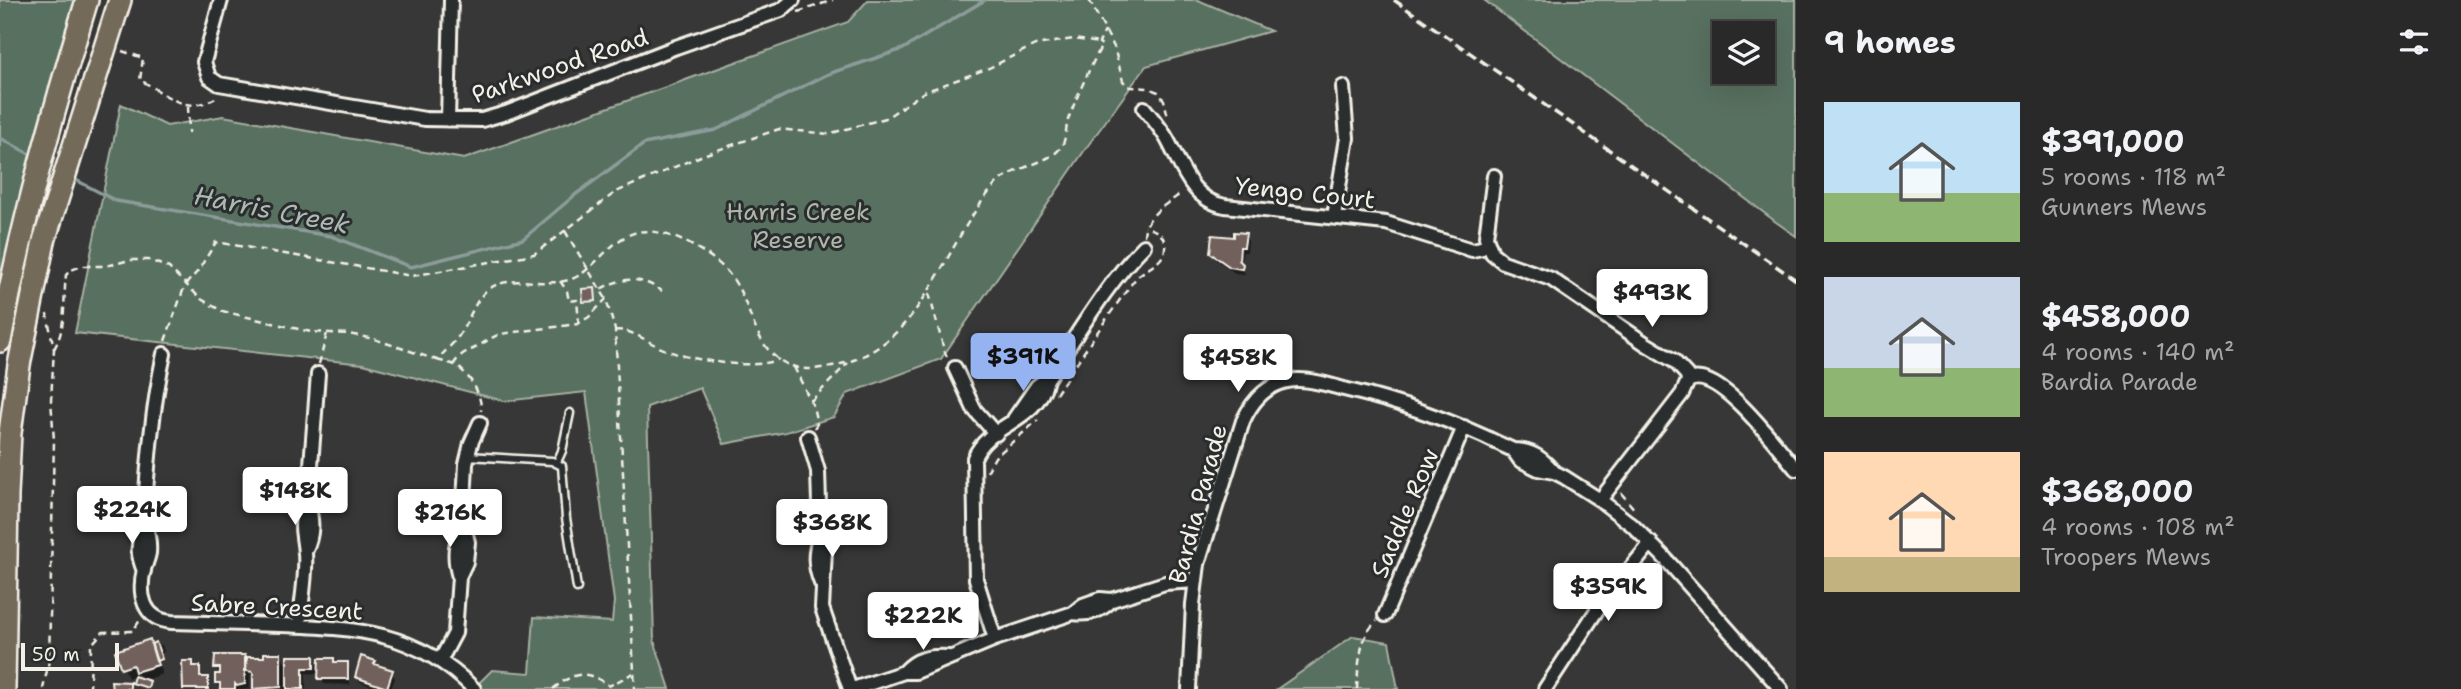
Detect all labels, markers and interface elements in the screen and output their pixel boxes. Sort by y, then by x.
street label: Parkwood Road [468,21,652,111]
map controls [1712,21,1775,84]
button: layers [1712,21,1775,84]
text: 9 homes [1824,22,1956,63]
icon: filters [2395,23,2433,61]
text: $391,000 [2041,121,2184,162]
icon: home [1880,130,1964,214]
text: 5 rooms · 118 m² [2041,162,2226,192]
street label: Yengo Court [1233,170,1377,216]
water label: Harris Creek [191,177,353,242]
text: Gunners Mews [2041,192,2207,222]
park label: Harris Creek Reserve [726,196,870,256]
pin: $493K [1603,270,1701,329]
text: $493K [1613,277,1691,307]
text: $458,000 [2041,296,2190,337]
icon: home [1880,305,1964,389]
pin: $391K [974,334,1072,393]
pin: $458K [1189,334,1287,394]
text: 4 rooms · 140 m² [2041,337,2235,367]
text: $391K [987,341,1059,371]
text: $458K [1199,342,1277,372]
text: Bardia Parade [2041,367,2198,397]
street label: Bardia Parade [1161,421,1235,587]
street label: Saddle Row [1363,443,1447,583]
pin: $148K [246,468,344,527]
text: $368,000 [2041,471,2193,512]
text: $148K [259,475,331,505]
icon: home [1880,480,1964,564]
pin: $224K [83,486,181,546]
pin: $216K [401,490,499,549]
text: $224K [93,494,171,524]
text: $216K [414,497,486,527]
pin: $368K [783,500,881,559]
text: $368K [792,507,872,537]
text: 4 rooms · 108 m² [2041,512,2235,542]
text: Troopers Mews [2041,542,2211,572]
pin: $359K [1559,564,1657,623]
text: $359K [1569,571,1647,601]
street label: Sabre Crescent [190,587,364,627]
pin: $222K [874,592,972,652]
text: $222K [884,600,962,630]
scale bar [21,640,119,672]
text: 50 m [32,642,80,667]

